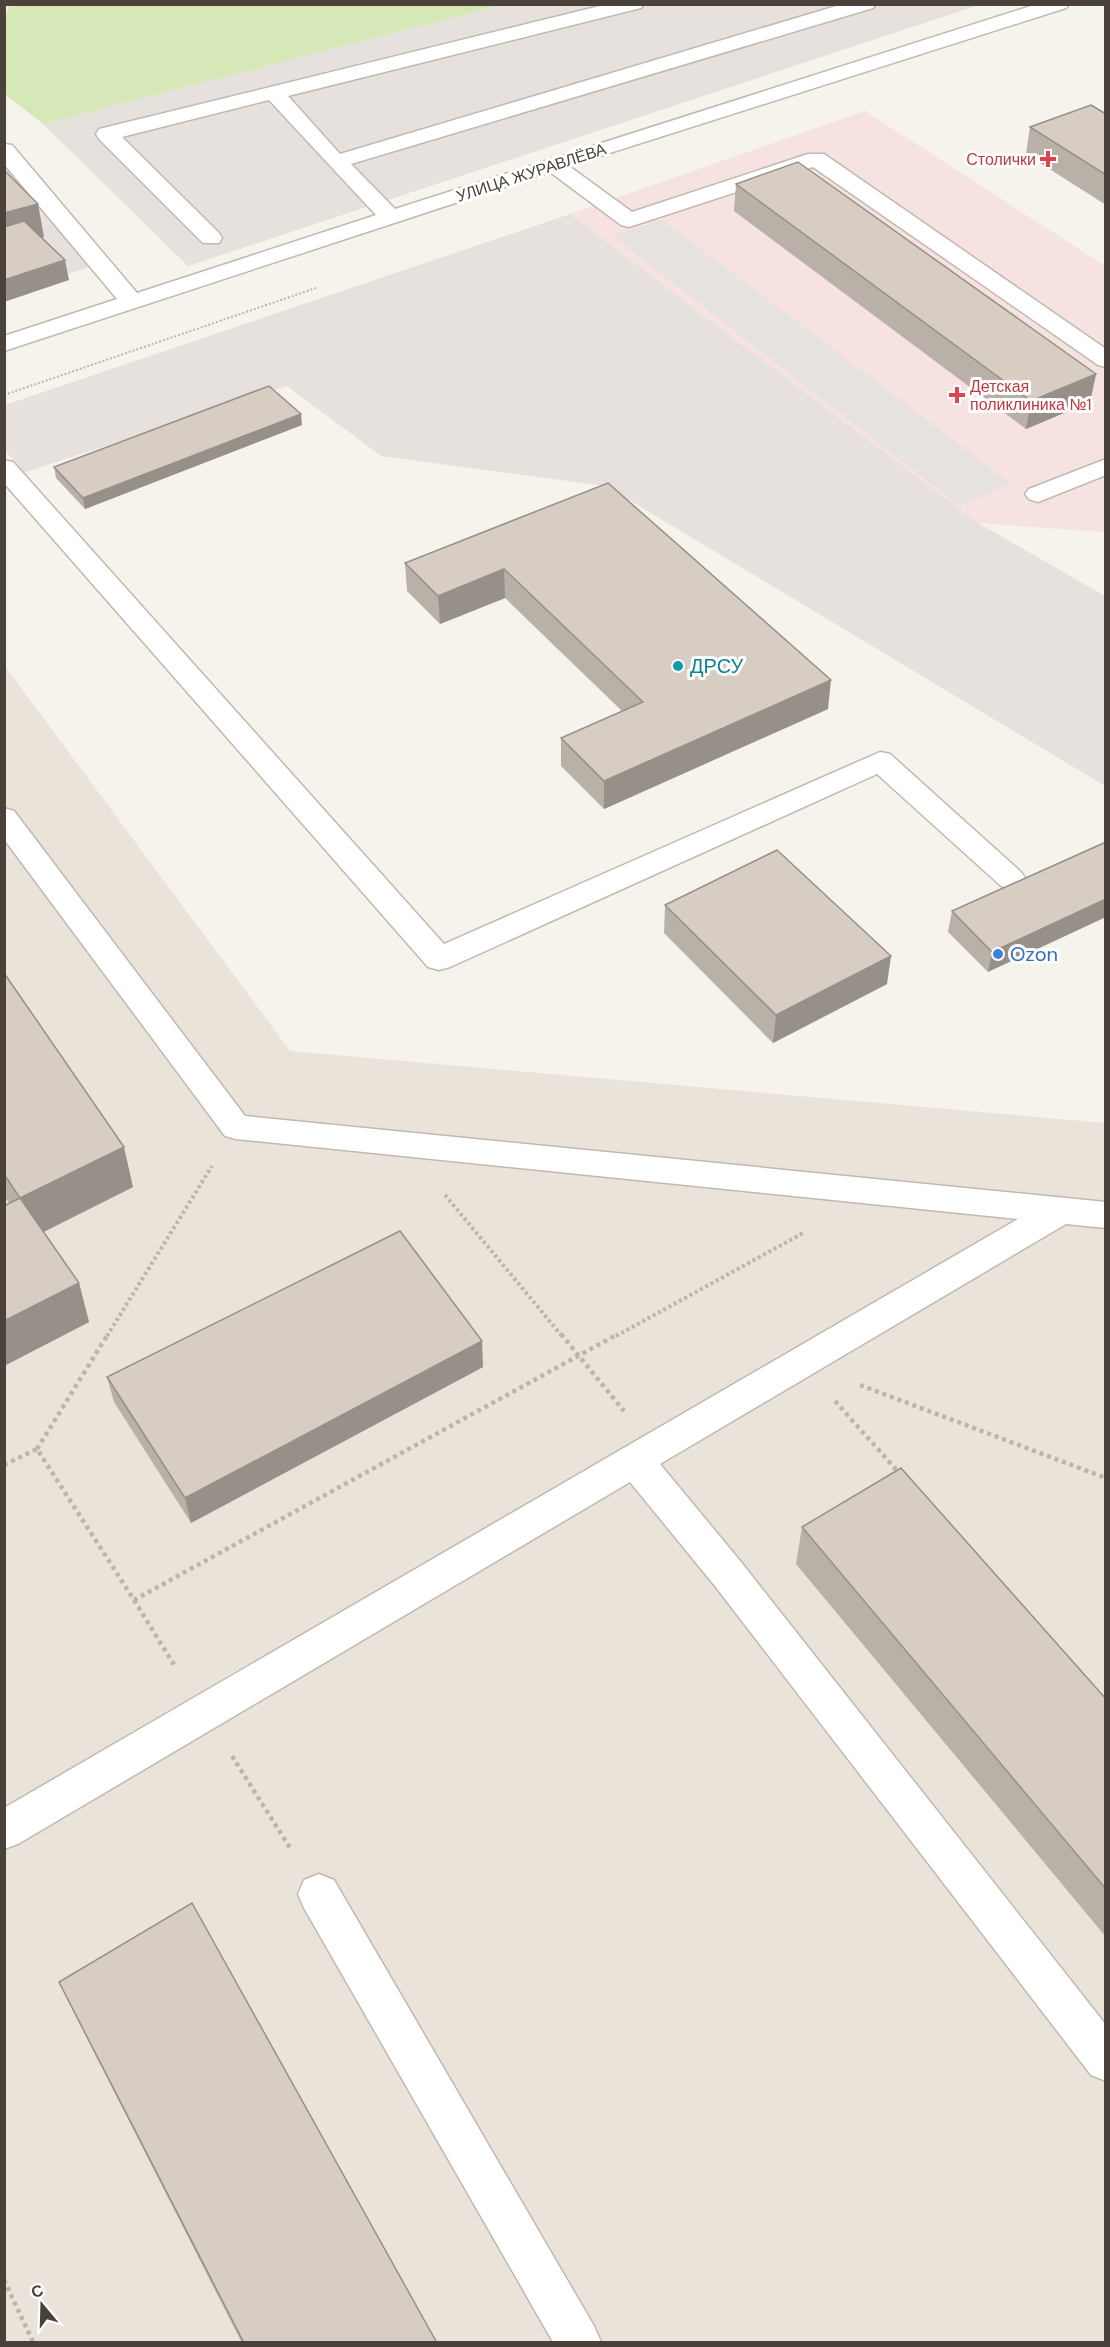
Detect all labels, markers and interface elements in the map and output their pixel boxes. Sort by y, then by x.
street label: УЛИЦА ЖУРАВЛЁВА [454,138,609,207]
place label: Столички [966,149,1036,170]
marker: Столички [1041,152,1055,166]
place label: Детская поликлиника №1 [970,376,1091,415]
marker: Детская поликлиника №1 [948,386,966,404]
place label: ДРСУ [690,653,743,679]
marker: ДРСУ [671,659,685,673]
place label: Ozon [1010,941,1058,967]
marker: Ozon [991,947,1005,961]
north arrow [12,2275,72,2335]
text: С [28,2279,47,2303]

